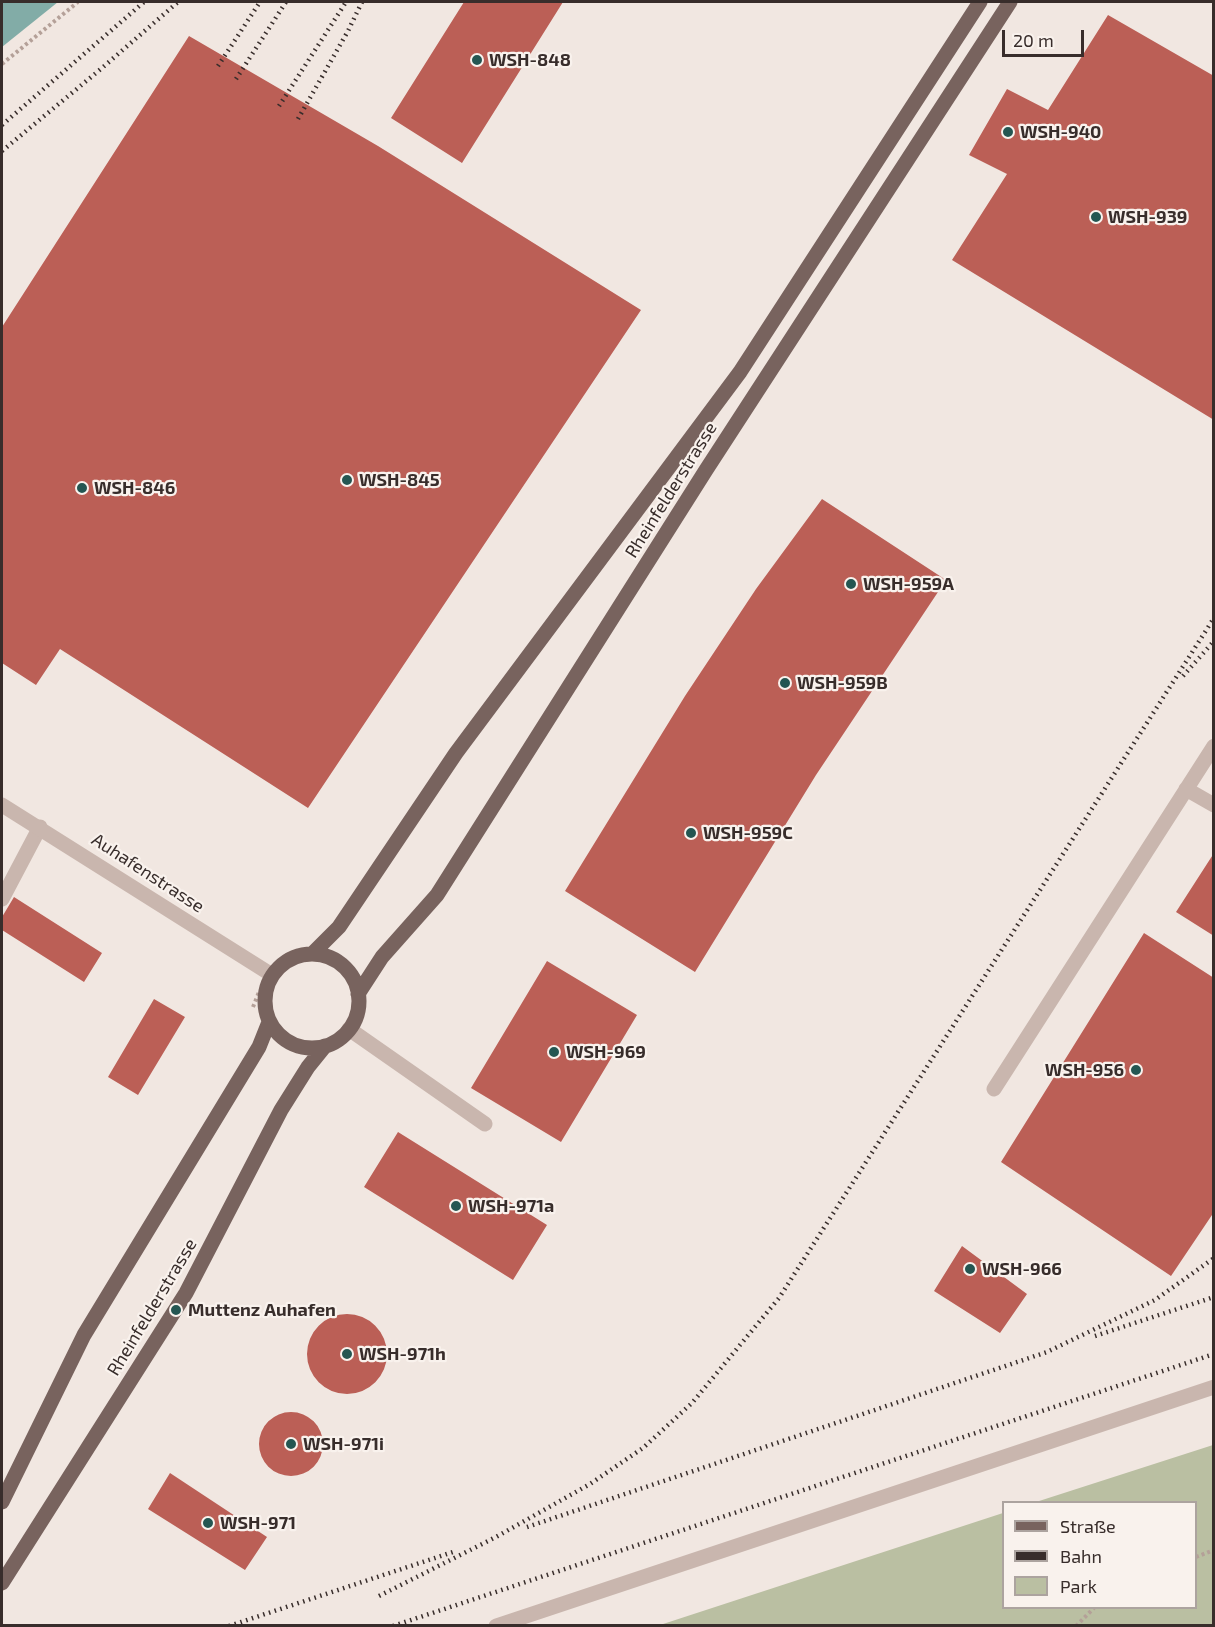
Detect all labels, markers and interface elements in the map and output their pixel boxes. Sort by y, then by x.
scale bar [1005,18,1088,56]
text: 20 m [1013,29,1054,51]
place label: WSH-848 [489,49,571,71]
marker: WSH-848 [470,53,484,67]
place label: WSH-940 [1020,121,1101,143]
marker: WSH-940 [1001,125,1015,139]
place label: WSH-939 [1108,206,1187,228]
marker: WSH-939 [1089,210,1103,224]
street label: Rheinfelderstrasse [620,418,722,562]
place label: WSH-845 [359,469,440,491]
marker: WSH-845 [340,473,354,487]
place label: WSH-846 [94,477,175,499]
marker: WSH-846 [75,481,89,495]
place label: WSH-959A [863,573,954,595]
marker: WSH-959A [844,577,858,591]
place label: WSH-959B [797,672,888,694]
marker: WSH-959B [778,676,792,690]
place label: WSH-959C [703,822,793,844]
marker: WSH-959C [684,826,698,840]
street label: Auhafenstrasse [88,829,208,917]
place label: WSH-969 [566,1041,646,1063]
marker: WSH-969 [547,1045,561,1059]
place label: WSH-956 [1045,1059,1124,1081]
marker: WSH-956 [1129,1063,1143,1077]
place label: WSH-971a [468,1195,554,1217]
marker: WSH-971a [449,1199,463,1213]
street label: Rheinfelderstrasse [103,1235,201,1379]
place label: WSH-966 [982,1258,1062,1280]
marker: WSH-966 [963,1262,977,1276]
place label: Muttenz Auhafen [188,1299,336,1321]
marker: Muttenz Auhafen [169,1303,183,1317]
place label: WSH-971h [359,1343,446,1365]
marker: WSH-971h [340,1347,354,1361]
place label: WSH-971i [303,1433,384,1455]
marker: WSH-971i [284,1437,298,1451]
legend [1002,1501,1197,1609]
place label: WSH-971 [220,1512,296,1534]
text: Straße [1060,1515,1116,1537]
marker: WSH-971 [201,1516,215,1530]
text: Bahn [1060,1545,1102,1567]
text: Park [1060,1575,1097,1597]

